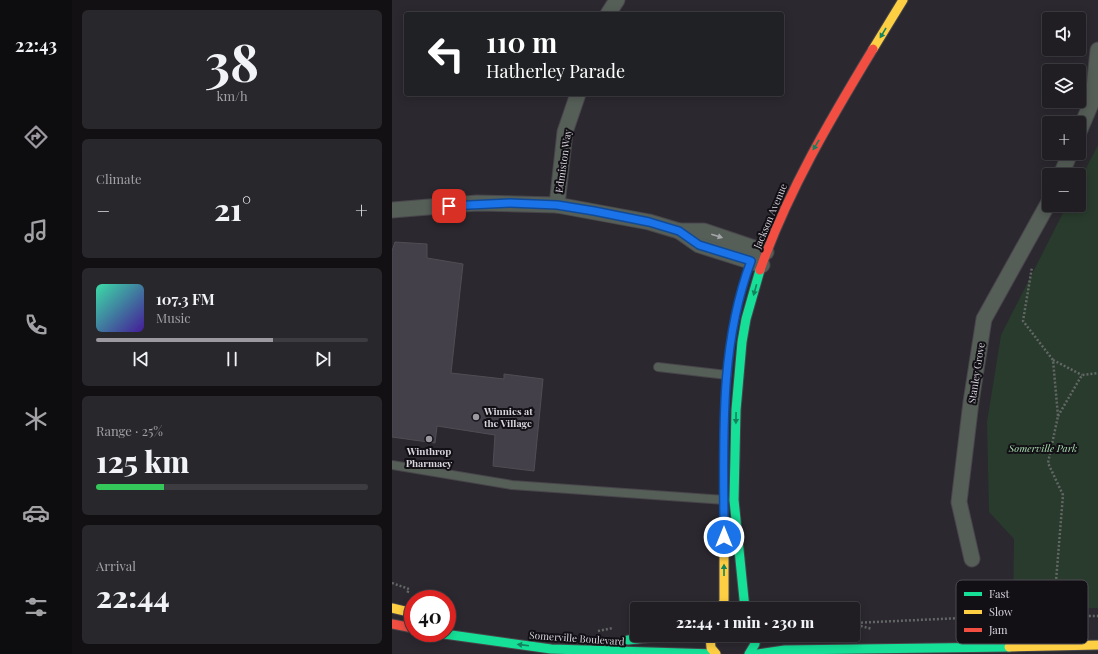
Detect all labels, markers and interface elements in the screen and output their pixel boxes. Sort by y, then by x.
map controls [1042,12,1086,212]
button: sound [1042,12,1086,56]
text: 110 m [486,23,557,60]
text: 38 [205,26,259,95]
one-way arrow [880,27,887,39]
icon: left [420,28,472,80]
text: 22:43 [15,33,57,57]
text: Hatherley Parade [486,59,625,83]
button: layers [1042,64,1086,108]
text: km/h [216,87,248,104]
button: + [1042,116,1086,160]
icon: directions [22,123,50,151]
street label: Edmiston Way [552,128,574,194]
one-way arrow [812,140,820,150]
button: − [1042,168,1086,212]
text: Climate [96,170,142,187]
street label: Jackson Avenue [750,181,790,252]
text: 21° [214,189,251,229]
pin [432,189,466,223]
text: − [96,195,110,225]
text: + [355,195,368,225]
icon: arrive [438,195,460,217]
icon: music [22,217,50,245]
one-way arrow [712,233,724,239]
one-way arrow [752,284,758,296]
text: 107.3 FM [156,289,215,309]
text: Music [156,309,191,326]
icon: phone [22,311,50,339]
street label: Stanley Grove [964,342,988,404]
icon: previous [130,348,152,370]
icon: pause [221,348,243,370]
icon: next [312,348,334,370]
place label: Winnies at the Village [483,404,533,430]
icon: climate [22,405,50,433]
marker: Winnies at the Village [471,412,481,422]
one-way arrow [733,412,740,424]
text: Range · 25% [96,422,163,439]
marker: Winthrop Pharmacy [424,434,434,444]
text: 125 km [96,441,189,481]
park label: Somerville Park [1008,441,1077,455]
place label: Winthrop Pharmacy [406,444,453,470]
icon: car [22,499,50,527]
position arrow [703,516,745,558]
text: Arrival [96,557,136,574]
one-way arrow [721,563,727,576]
text: 22:44 [96,576,170,616]
legend [956,580,1088,644]
text: Fast [989,586,1009,601]
speed limit sign: 40 [404,590,456,642]
icon: filters [22,593,50,621]
text: Slow [989,604,1013,619]
text: 22:44 · 1 min · 230 m [676,612,814,632]
text: Jam [988,622,1008,637]
street label: Somerville Boulevard [529,628,625,648]
one-way arrow [517,642,529,648]

